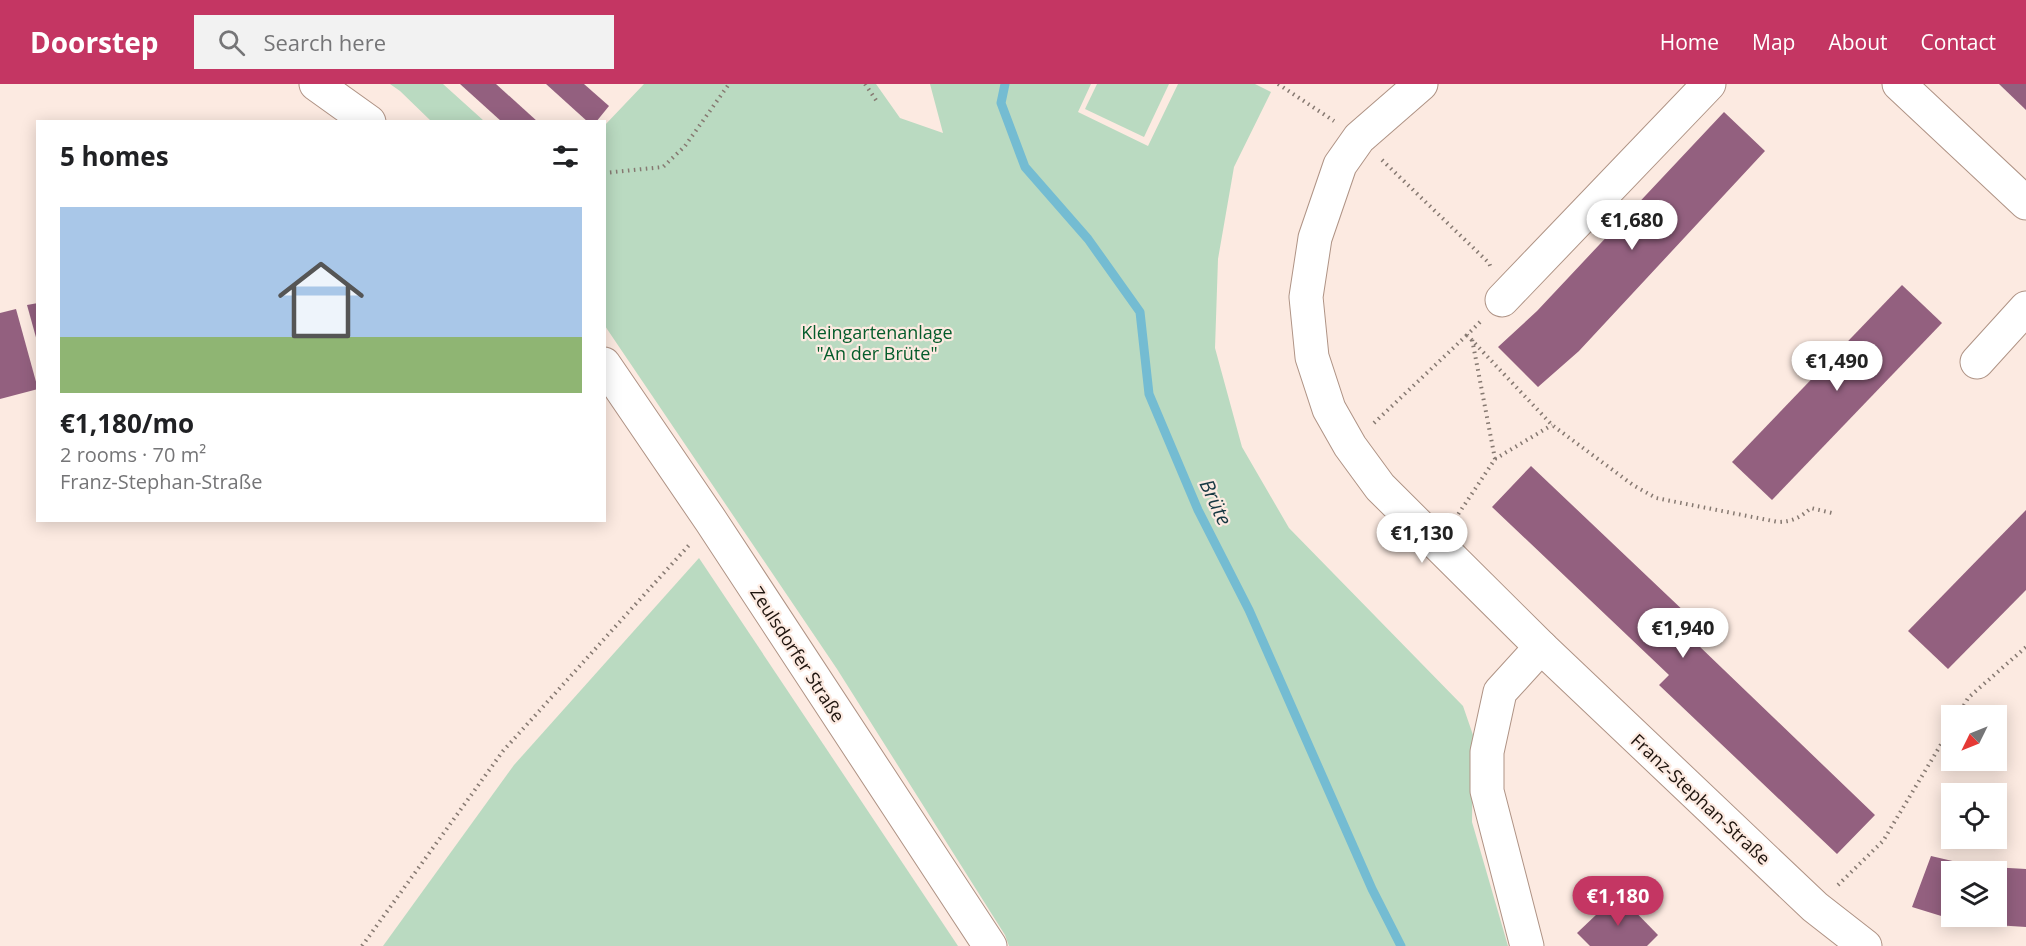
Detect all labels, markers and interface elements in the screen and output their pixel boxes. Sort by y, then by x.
search box [194,15,614,69]
text: Doorstep [30,23,158,61]
icon: search [215,26,248,59]
text: Search here [263,27,386,57]
text: Home [1660,28,1719,56]
text: Map [1752,28,1795,56]
text: About [1828,28,1888,56]
text: Contact [1921,28,1996,56]
text: 5 homes [60,138,169,174]
icon: filters [549,140,582,173]
pin: €1,680 [1583,200,1681,251]
text: €1,680 [1601,206,1663,233]
icon: home [267,246,375,354]
park label: Kleingartenanlage "An der Brüte" [801,320,953,365]
pin: €1,490 [1788,341,1886,392]
text: €1,490 [1806,347,1868,374]
text: €1,180/mo [60,405,194,441]
text: 2 rooms · 70 m² [60,441,206,468]
text: Franz-Stephan-Straße [60,468,262,495]
water label: Brüte [1194,475,1238,529]
pin: €1,130 [1373,513,1471,564]
text: €1,130 [1391,519,1453,546]
street label: Zeulsdorfer Straße [745,582,851,726]
pin: €1,940 [1634,608,1732,659]
text: €1,940 [1652,614,1714,641]
north arrow [1941,705,2007,771]
map controls [1941,705,2007,927]
street label: Franz-Stephan-Straße [1626,728,1776,870]
button: locate [1941,783,2007,849]
button: layers [1941,861,2007,927]
pin: €1,180 [1569,876,1667,927]
text: €1,180 [1587,882,1649,909]

